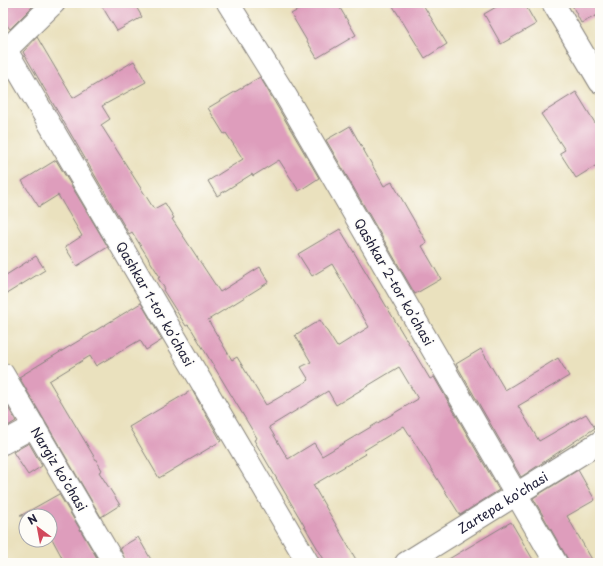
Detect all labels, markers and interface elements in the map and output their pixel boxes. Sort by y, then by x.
street label: Qashkar 2-tor koʼchasi [350,214,439,349]
street label: Qashkar 1-tor koʼchasi [112,238,199,370]
street label: Nargiz koʻchasi [27,423,92,515]
street label: Zartepa ko'chasi [454,467,551,538]
north arrow [18,508,58,548]
text: N [24,509,41,529]

